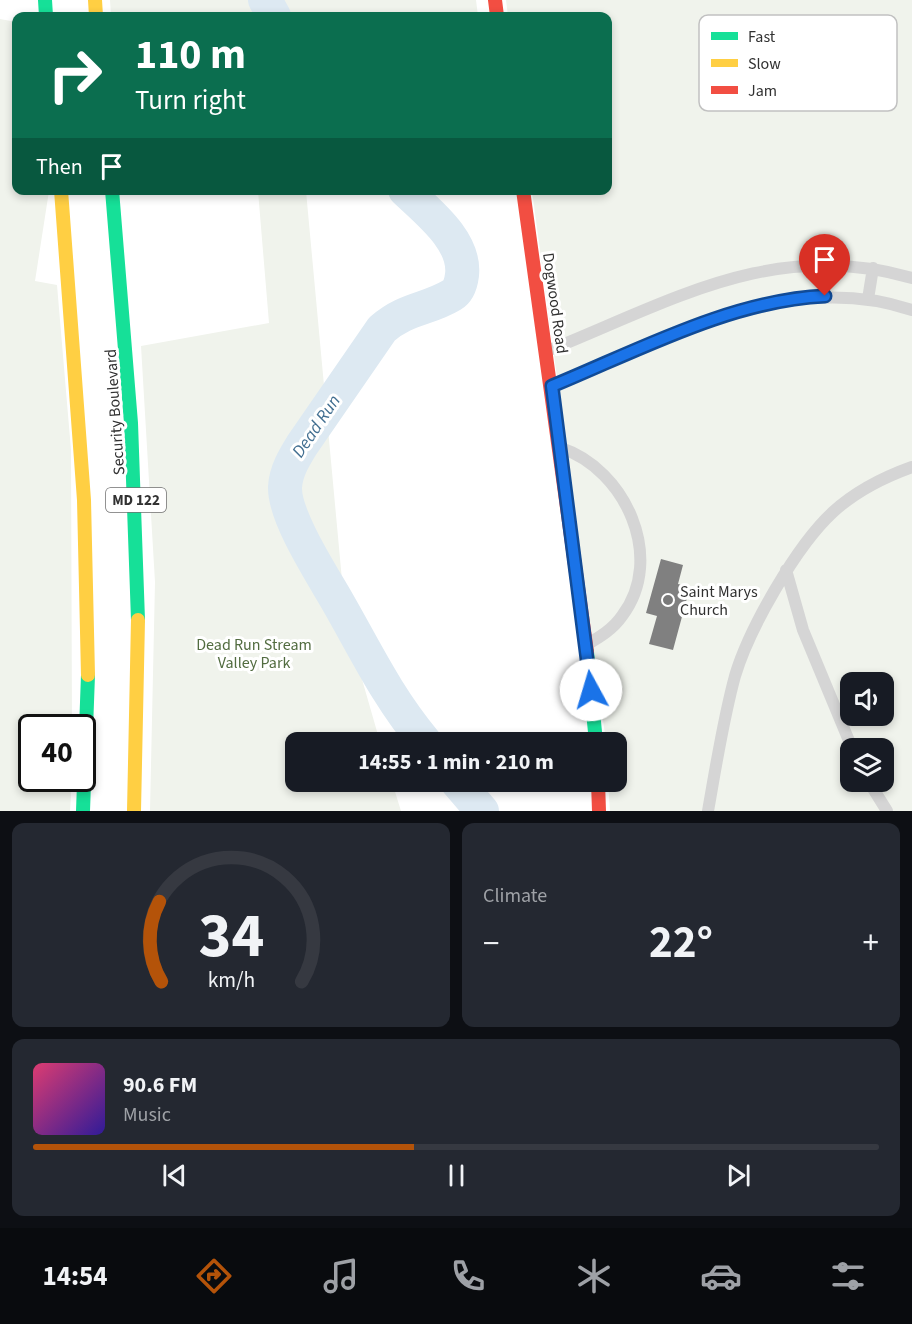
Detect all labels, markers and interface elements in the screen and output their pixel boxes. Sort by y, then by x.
legend [699,15,897,111]
text: 110 m [135,25,246,85]
text: Fast [748,26,776,48]
icon: right [36,36,114,114]
text: Slow [748,53,781,75]
text: Jam [748,80,777,102]
text: Turn right [135,81,246,120]
icon: arrive [95,150,128,183]
text: Then [36,151,83,183]
pin [799,234,850,296]
icon: arrive [808,243,841,276]
street label: Dogwood Road [537,251,573,355]
street label: Security Boulevard [100,348,130,476]
water label: Dead Run [286,390,347,463]
road number: MD 122 [106,488,166,512]
place label: Saint Marys Church [680,581,758,621]
marker: Saint Marys Church [661,593,675,607]
park label: Dead Run Stream Valley Park [196,634,312,674]
position arrow [559,658,623,722]
map controls [840,672,894,792]
button: sound [840,672,894,726]
speed limit sign: 40 [18,714,96,792]
button: layers [840,738,894,792]
text: 14:55 · 1 min · 210 m [358,746,554,778]
text: Climate [483,882,547,910]
text: 34 [198,892,264,981]
text: 22° [649,911,713,975]
text: − [483,920,499,967]
text: + [863,920,879,967]
text: km/h [207,965,255,996]
text: 90.6 FM [123,1069,197,1101]
text: Music [123,1101,171,1129]
icon: previous [158,1159,191,1192]
icon: pause [440,1159,473,1192]
icon: next [722,1159,755,1192]
icon: directions [193,1255,235,1297]
icon: music [320,1255,362,1297]
icon: phone [447,1255,489,1297]
icon: climate [573,1255,615,1297]
icon: car [700,1255,742,1297]
icon: filters [827,1255,869,1297]
text: 14:54 [42,1257,108,1296]

